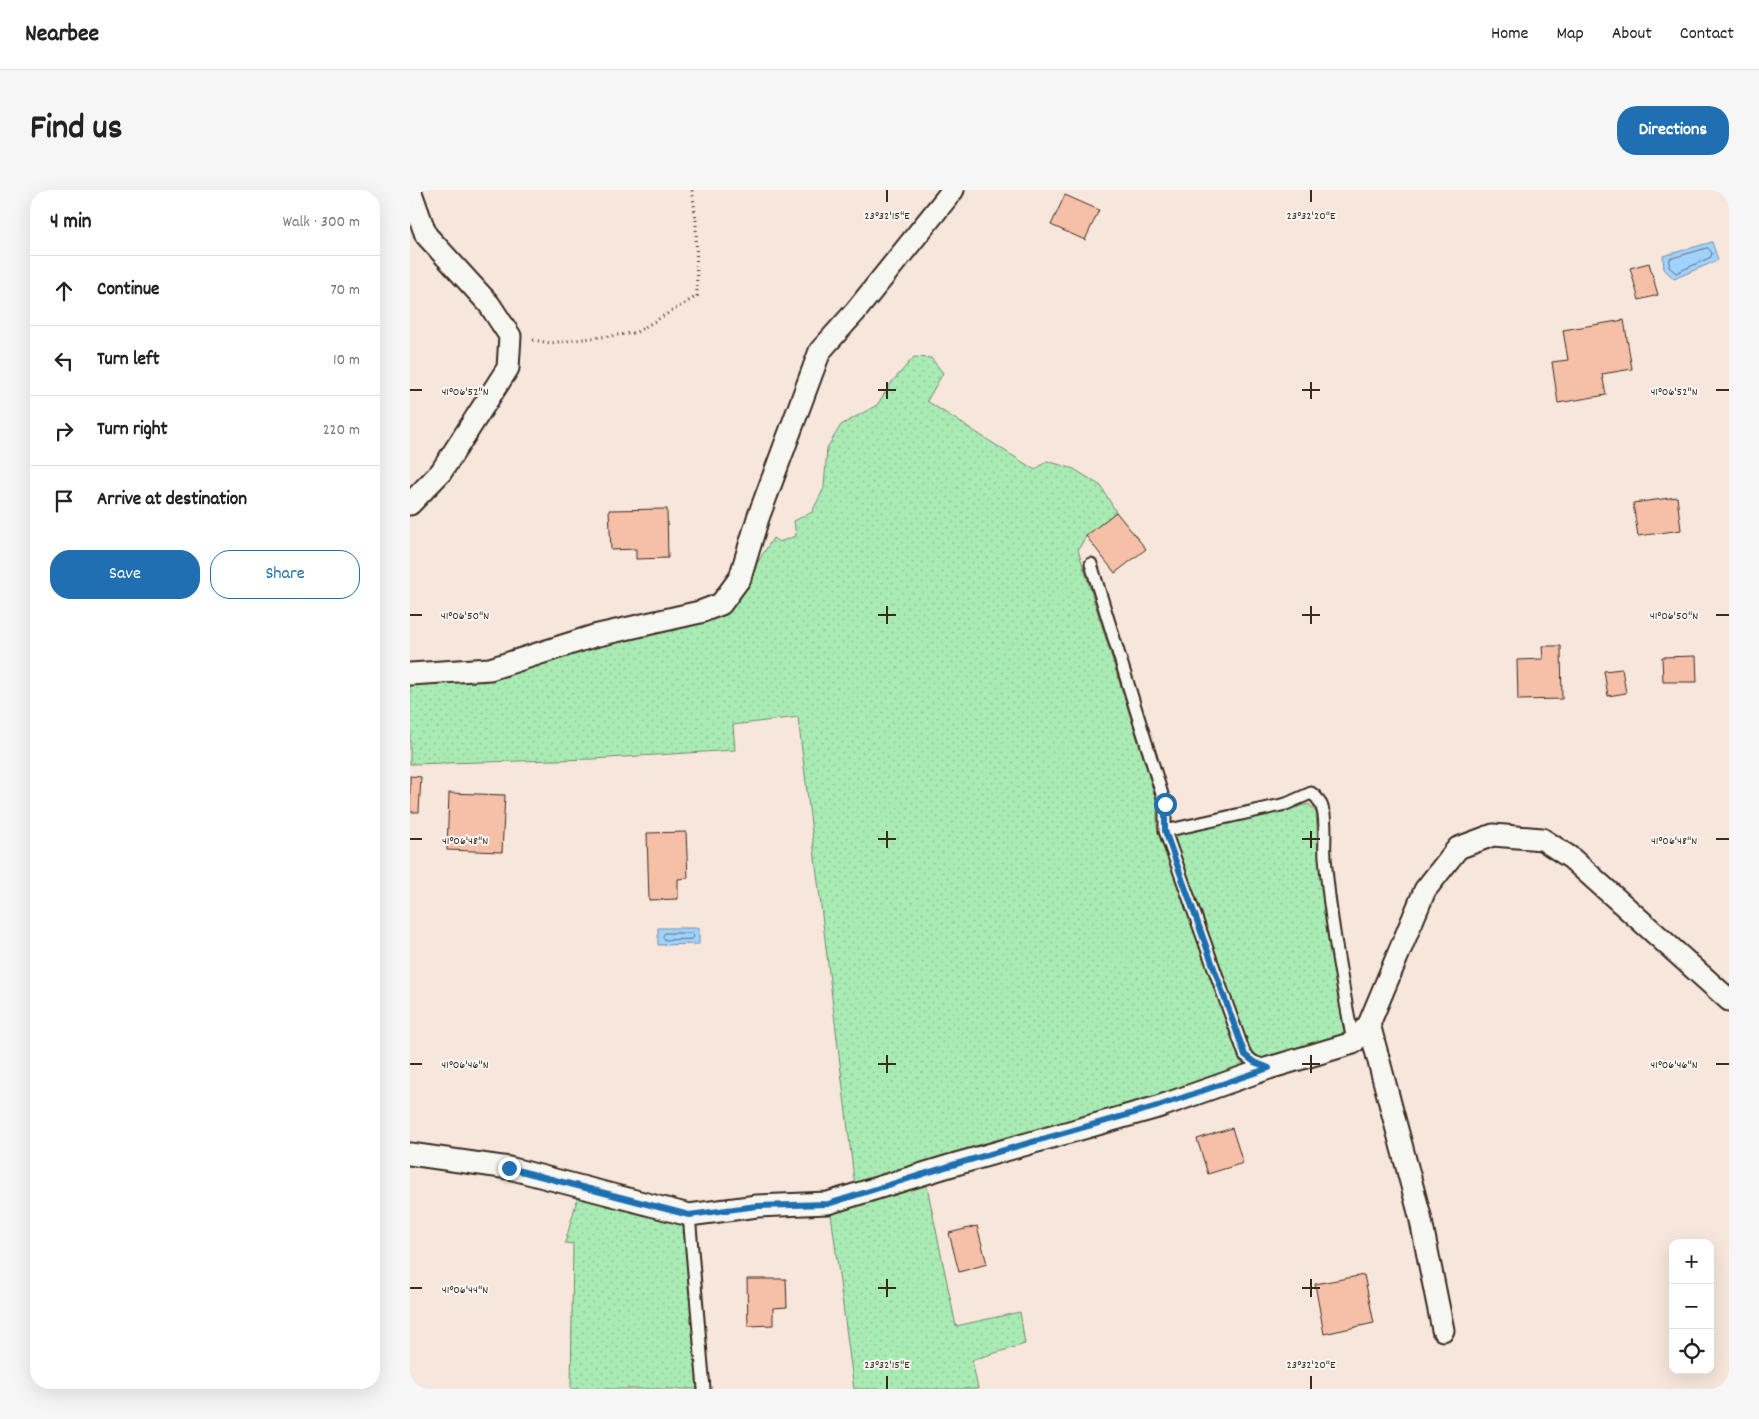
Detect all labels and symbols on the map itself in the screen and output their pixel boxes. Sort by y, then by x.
text: 23°32'15"E [864,208,910,225]
text: 23°32'20"E [1287,208,1336,225]
text: 41°06'52"N [441,384,489,401]
text: 41°06'52"N [1650,384,1698,401]
text: 41°06'50"N [441,608,489,625]
text: 41°06'50"N [1650,608,1698,625]
route start [1154,793,1177,816]
text: 41°06'48"N [442,833,488,850]
text: 41°06'48"N [1651,833,1697,850]
text: 41°06'46"N [441,1057,489,1074]
text: 41°06'46"N [1650,1057,1698,1074]
route end [498,1157,521,1180]
text: 41°06'44"N [442,1282,488,1299]
text: 23°32'15"E [864,1357,910,1374]
text: 23°32'20"E [1287,1357,1336,1374]

